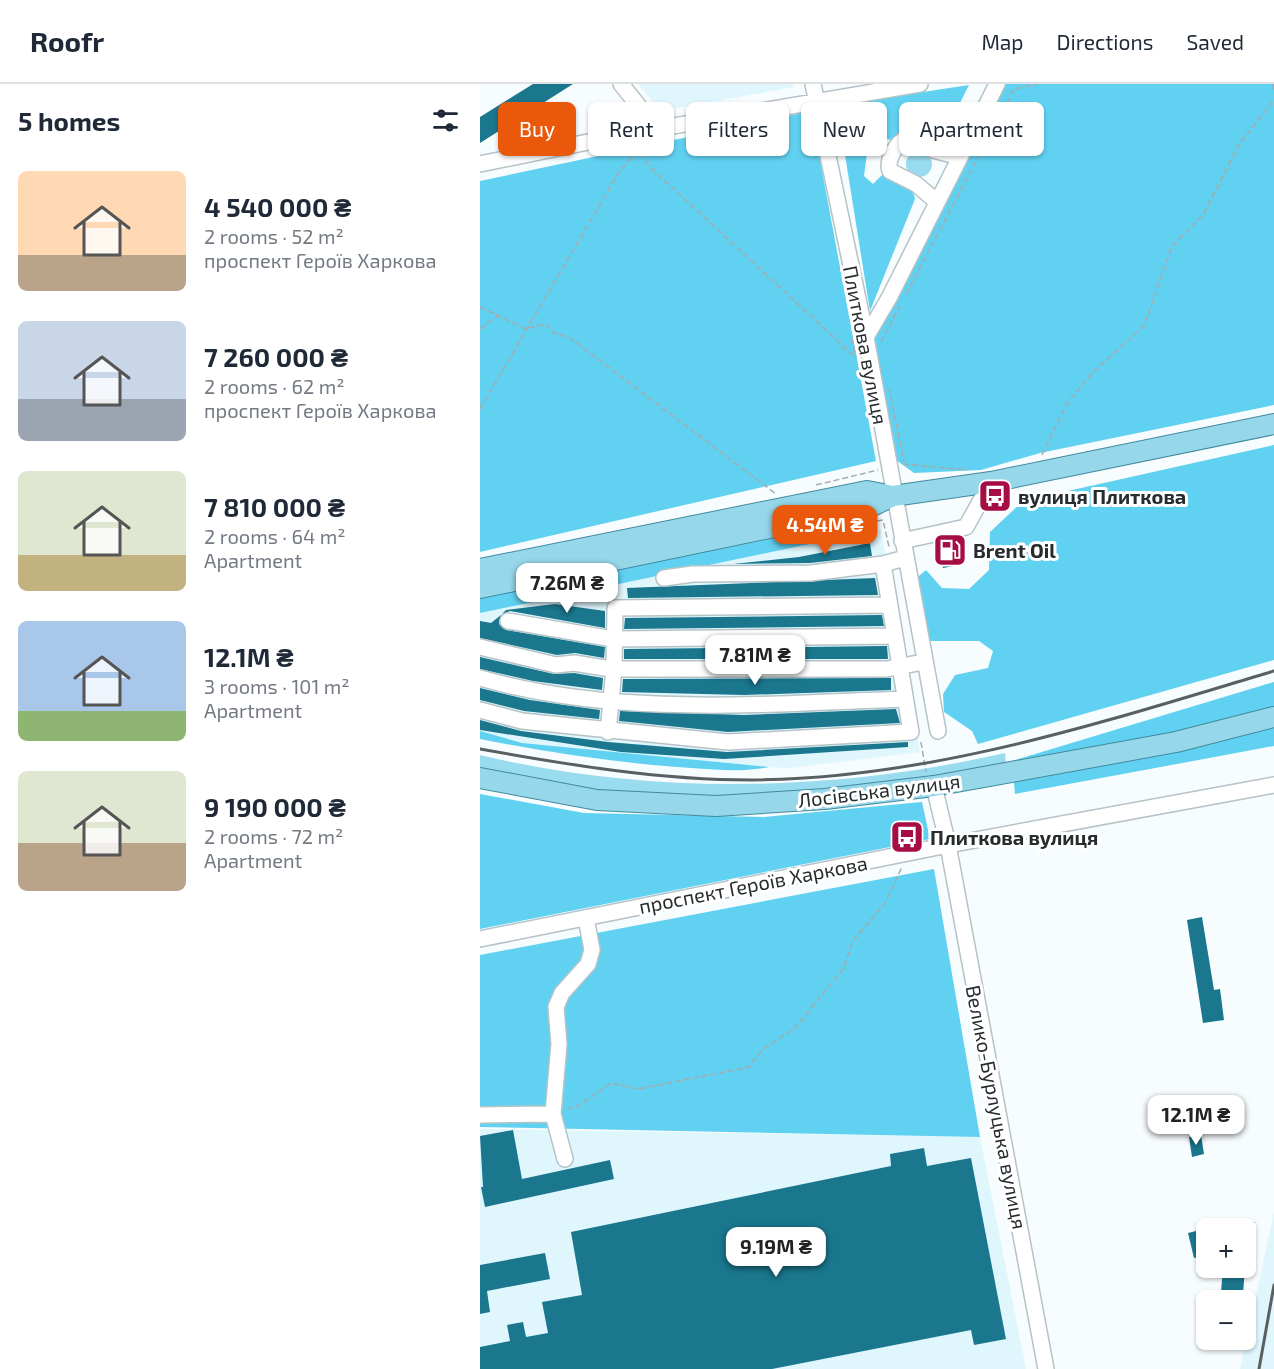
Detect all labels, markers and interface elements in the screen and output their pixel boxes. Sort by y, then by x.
text: Roofr [30,24,104,58]
text: Map [981,29,1024,54]
text: Directions [1057,29,1153,54]
text: Saved [1186,29,1244,54]
chip: Buy [498,102,576,156]
chip: Rent [588,102,674,156]
chip: Filters [686,102,789,156]
chip: New [801,102,887,156]
chip: Apartment [899,102,1044,156]
icon: filters [429,104,462,137]
text: 5 homes [18,105,120,136]
text: 4 540 000 ₴ [204,191,351,222]
icon: home [66,195,138,267]
text: 2 rooms · 52 m² [204,224,344,248]
text: проспект Героїв Харкова [204,248,437,272]
street label: Плиткова вулиця [838,263,893,427]
text: 7 260 000 ₴ [204,341,348,372]
icon: home [66,345,138,417]
text: 2 rooms · 62 m² [204,374,344,398]
text: проспект Героїв Харкова [204,398,437,422]
bus stop icon: вулиця Плиткова [977,478,1013,514]
place label: вулиця Плиткова [1018,484,1186,508]
text: 7 810 000 ₴ [204,491,345,522]
icon: home [66,495,138,567]
pin: 4.54M ₴ [770,505,880,556]
text: 4.54M ₴ [786,512,864,536]
text: 2 rooms · 64 m² [204,524,346,548]
fuel station icon: Brent Oil [932,532,968,568]
place label: Brent Oil [973,538,1056,562]
text: Apartment [204,548,302,572]
pin: 7.26M ₴ [512,563,622,614]
text: 7.26M ₴ [530,570,604,594]
pin: 7.81M ₴ [700,635,810,686]
text: 12.1M ₴ [204,641,294,672]
text: 7.81M ₴ [719,642,791,666]
icon: home [66,645,138,717]
text: 3 rooms · 101 m² [204,674,350,698]
text: Apartment [204,698,302,722]
street label: Лосівська вулиця [796,768,962,813]
text: 9 190 000 ₴ [204,791,346,822]
icon: home [66,795,138,867]
bus stop icon: Плиткова вулиця [889,819,925,855]
text: 2 rooms · 72 m² [204,824,343,848]
place label: Плиткова вулиця [930,825,1098,849]
text: Apartment [204,848,302,872]
street label: проспект Героїв Харкова [637,850,869,918]
street label: Велико-Бурлуцька вулиця [961,983,1032,1231]
pin: 12.1M ₴ [1141,1095,1251,1146]
text: 12.1M ₴ [1162,1102,1230,1126]
map controls [1196,1218,1256,1350]
button: + [1196,1218,1256,1278]
pin: 9.19M ₴ [721,1227,831,1278]
text: 9.19M ₴ [740,1234,812,1258]
button: − [1196,1290,1256,1350]

